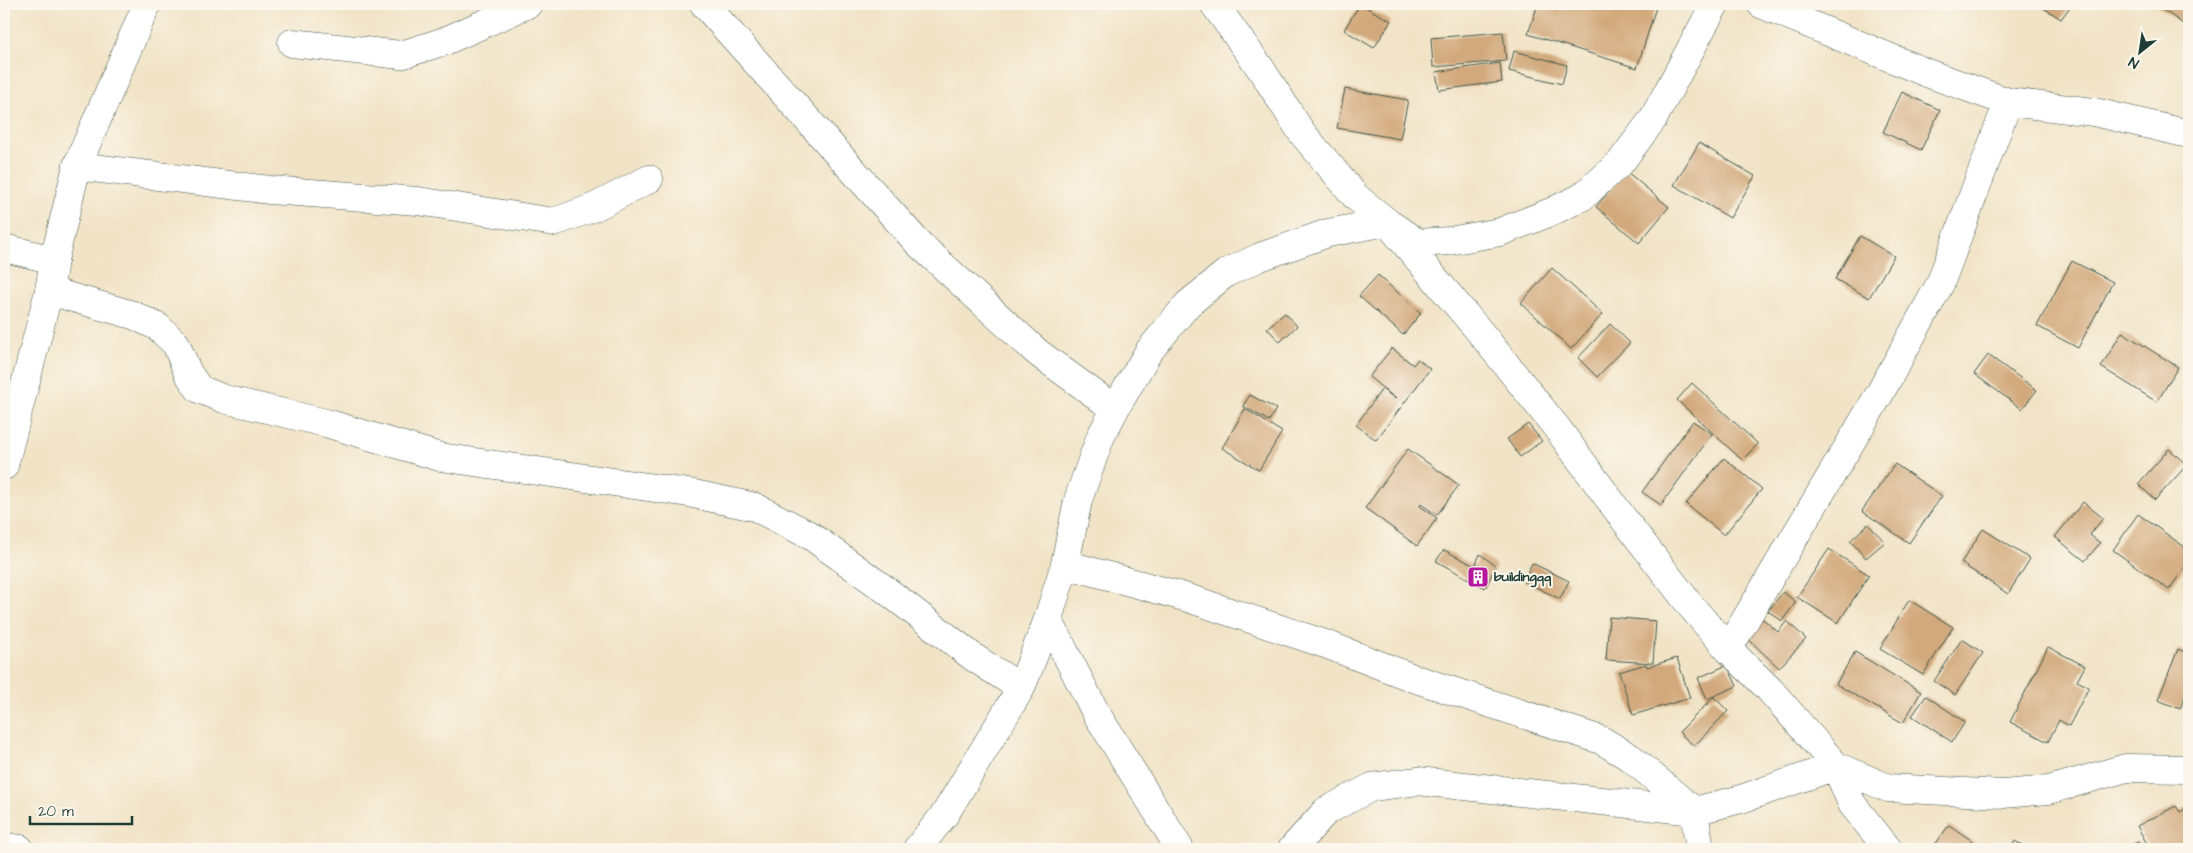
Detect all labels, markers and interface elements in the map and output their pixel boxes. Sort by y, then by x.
north arrow [2116,28,2166,78]
text: N [2125,51,2143,73]
building icon: buildingqq [1466,565,1490,589]
place label: buildingqq [1494,567,1552,588]
scale bar [30,793,132,825]
text: 20 m [38,801,74,822]

